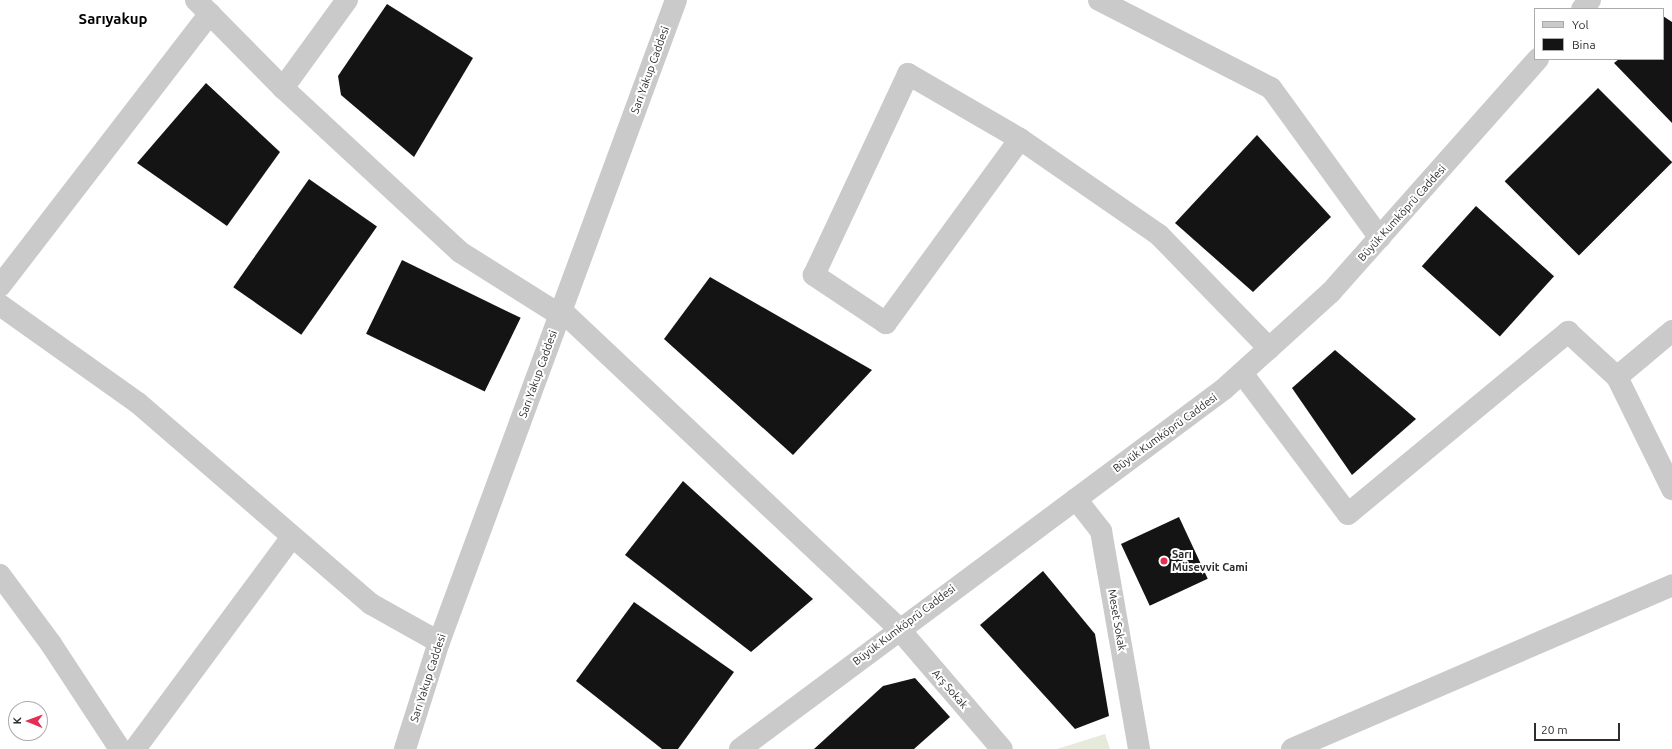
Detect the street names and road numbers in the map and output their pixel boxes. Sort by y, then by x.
street label: Sarı Yakup Caddesi [628,25,672,115]
street label: Büyük Kumköprü Caddesi [1355,162,1449,264]
street label: Sarı Yakup Caddesi [516,329,560,419]
street label: Büyük Kumköprü Caddesi [1110,391,1220,475]
street label: Büyük Kumköprü Caddesi [850,582,958,668]
street label: Meset Sokak [1105,588,1129,652]
street label: Sarı Yakup Caddesi [408,632,448,724]
street label: Arş Sokak [929,667,971,711]

